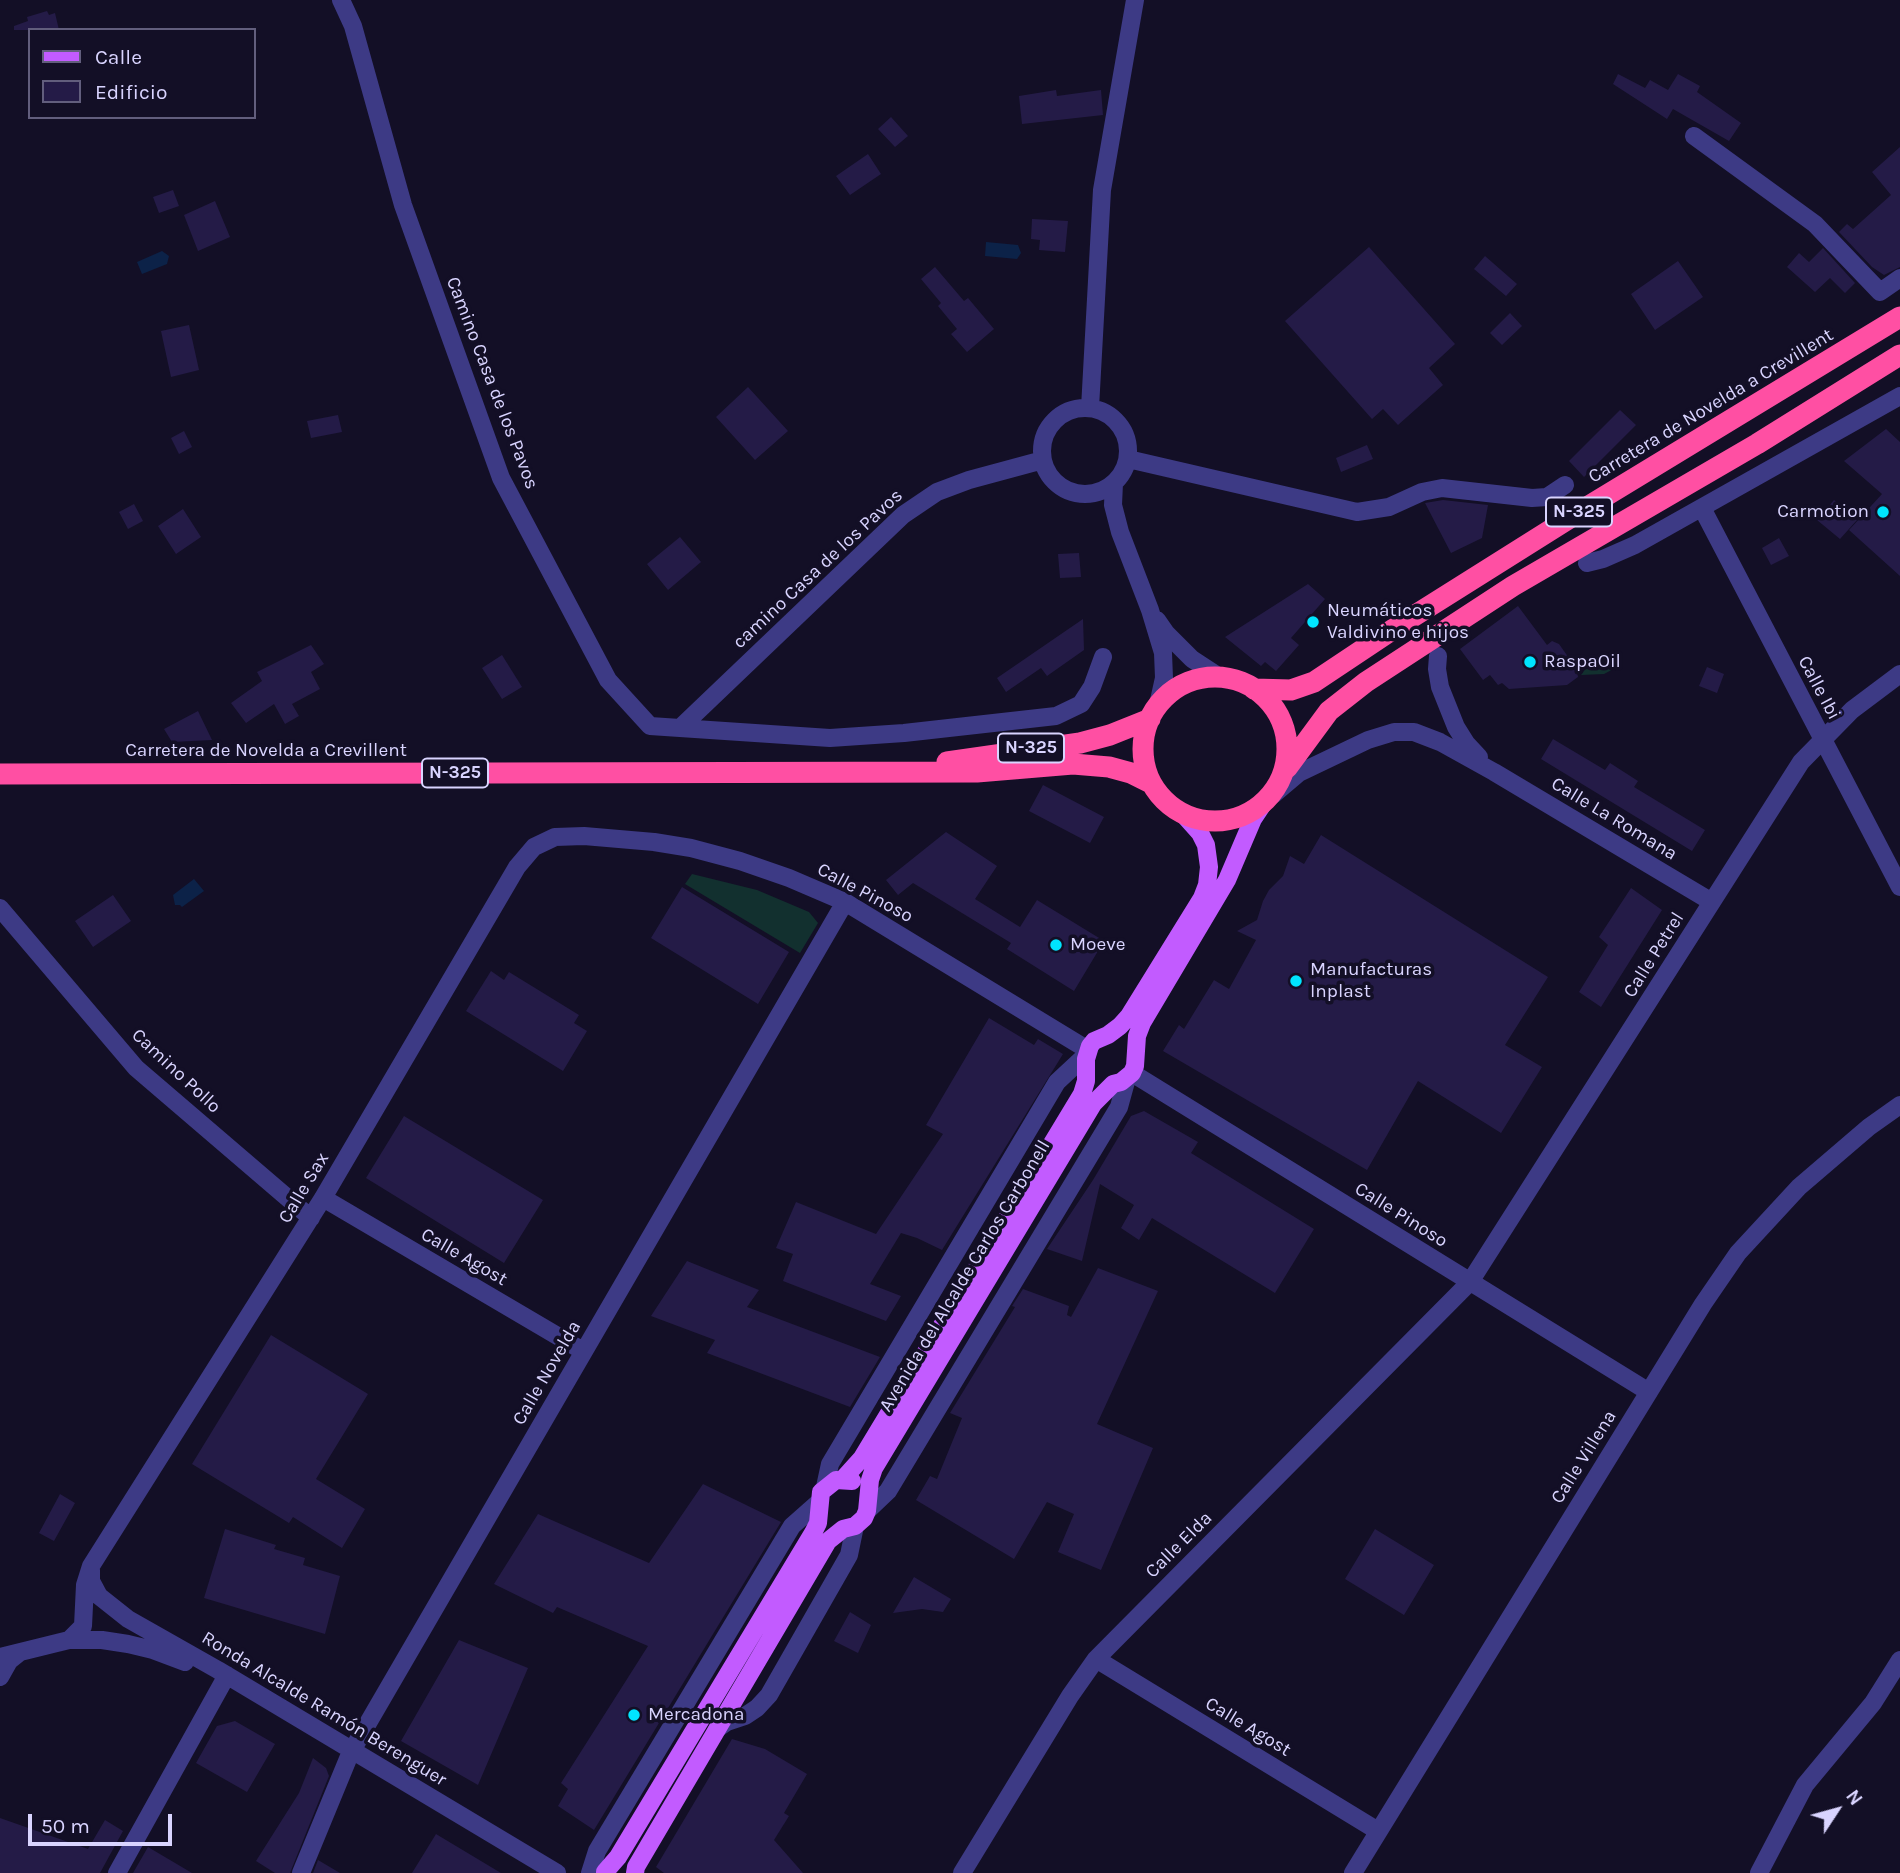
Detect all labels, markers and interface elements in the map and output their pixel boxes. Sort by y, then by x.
legend [28,28,256,119]
text: Calle [95,45,142,69]
text: Edificio [95,80,168,104]
street label: Camino Casa de los Pavos [441,274,543,492]
street label: Carretera de Novelda a Crevillent [1584,324,1838,488]
street label: camino Casa de los Pavos [728,484,908,654]
road number: N-325 [1546,498,1612,526]
place label: Carmotion [1777,501,1869,523]
marker: Carmotion [1875,504,1891,520]
place label: Neumáticos Valdivino e hijos [1327,600,1469,644]
marker: Neumáticos Valdivino e hijos [1305,614,1321,630]
place label: RaspaOil [1544,651,1621,673]
street label: Calle Ibi [1793,652,1845,724]
marker: RaspaOil [1522,654,1538,670]
road number: N-325 [998,734,1064,762]
street label: Carretera de Novelda a Crevillent [125,740,407,762]
road number: N-325 [422,758,488,788]
street label: Calle La Romana [1547,772,1681,866]
street label: Calle Pinoso [813,858,917,928]
street label: Calle Petrel [1619,908,1689,1002]
place label: Moeve [1070,934,1126,956]
marker: Moeve [1048,937,1064,953]
place label: Manufacturas Inplast [1310,959,1432,1003]
marker: Manufacturas Inplast [1288,973,1304,989]
street label: Camino Pollo [127,1024,225,1118]
street label: Avenida del Alcalde Carlos Carbonell [875,1136,1055,1416]
street label: Calle Sax [274,1148,334,1228]
street label: Calle Pinoso [1350,1177,1452,1253]
street label: Calle Agost [417,1223,511,1291]
street label: Calle Novelda [508,1317,586,1429]
street label: Calle Villena [1546,1406,1622,1508]
street label: Calle Elda [1141,1507,1217,1583]
street label: Ronda Alcalde Ramón Berenguer [197,1627,451,1791]
street label: Calle Agost [1201,1692,1295,1762]
place label: Mercadona [648,1704,745,1726]
marker: Mercadona [626,1707,642,1723]
north arrow [1802,1775,1872,1845]
text: N [1841,1786,1867,1810]
scale bar [32,1800,175,1844]
text: 50 m [41,1814,90,1838]

